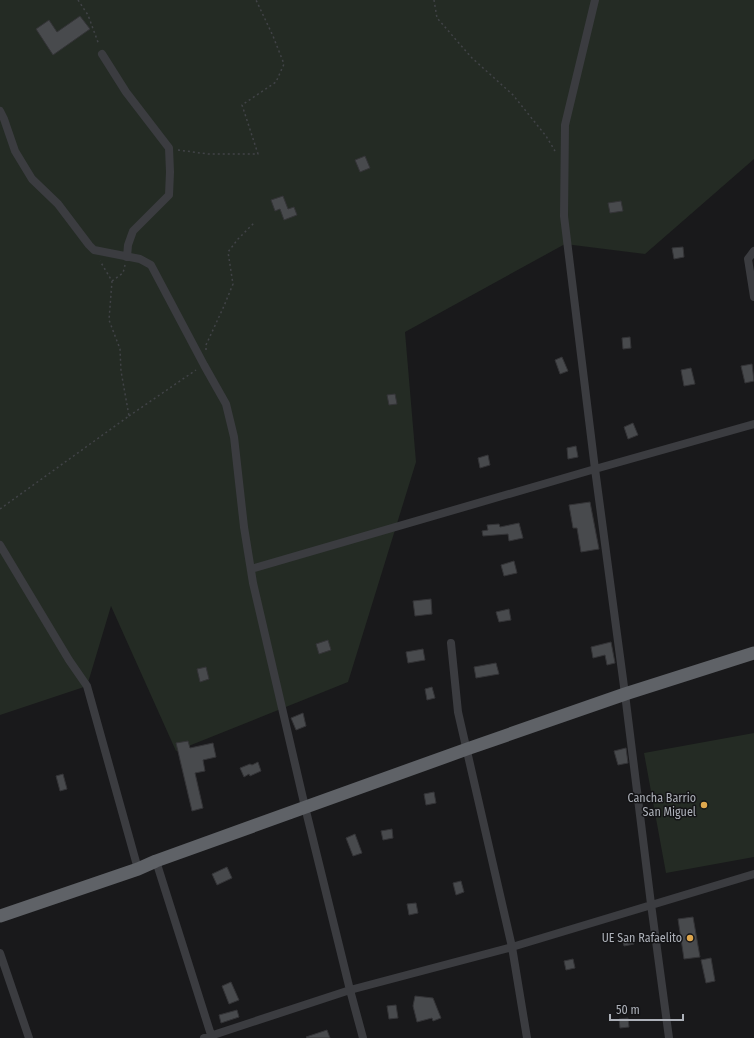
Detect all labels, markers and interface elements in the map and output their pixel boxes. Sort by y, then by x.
place label: Cancha Barrio San Miguel [628,791,696,819]
marker: Cancha Barrio San Miguel [699,800,709,810]
place label: UE San Rafaelito [602,931,682,945]
marker: UE San Rafaelito [685,933,695,943]
scale bar [610,996,683,1022]
text: 50 m [616,1003,640,1017]

